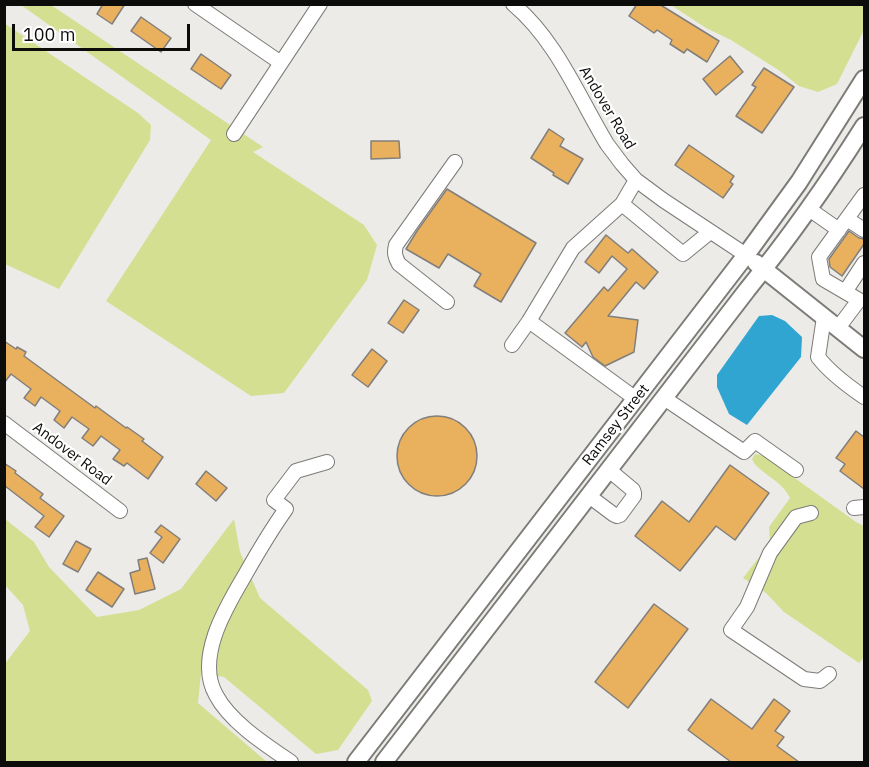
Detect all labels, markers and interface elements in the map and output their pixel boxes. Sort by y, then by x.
scale bar [15,12,194,50]
text: 100 m [23,23,75,46]
street label: Andover Road [575,63,639,153]
street label: Ramsey Street [579,381,653,469]
street label: Andover Road [29,418,115,490]

